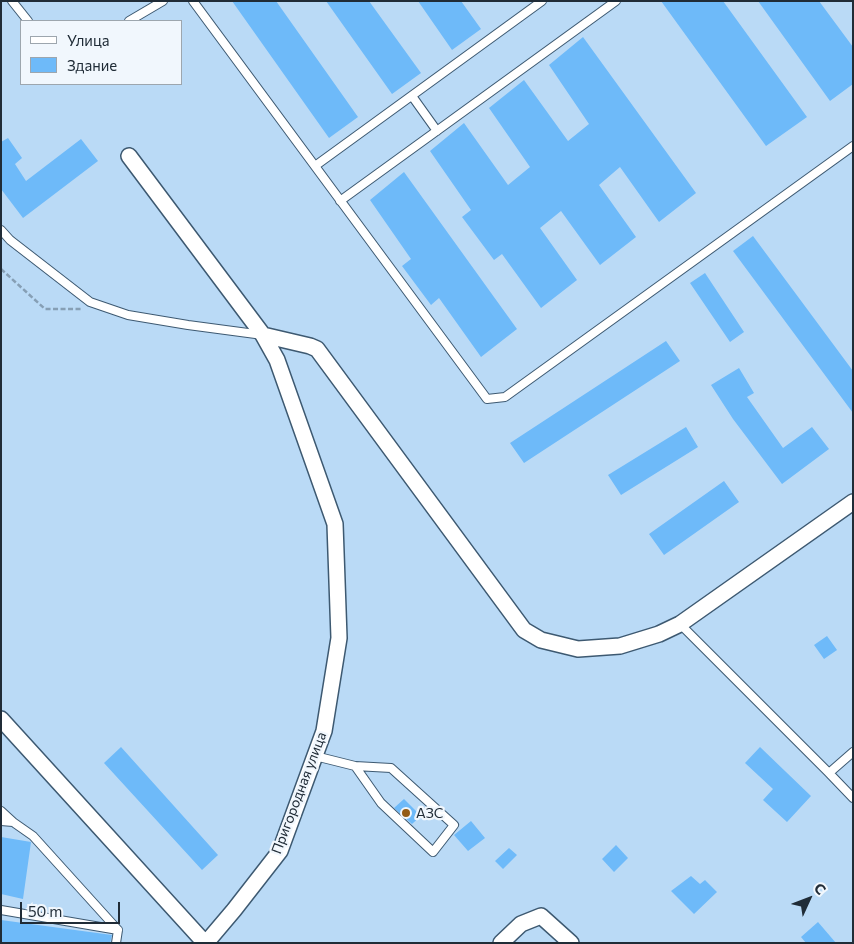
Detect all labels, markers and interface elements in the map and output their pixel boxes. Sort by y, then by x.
legend [20,20,182,85]
text: Улица [67,31,109,49]
text: Здание [67,56,117,74]
street label: Пригородная улица [268,730,330,856]
place label: АЗС [416,805,443,821]
marker: АЗС [400,807,412,819]
north arrow [784,874,834,924]
text: С [811,879,830,898]
scale bar [22,892,122,924]
text: 50 m [28,902,62,920]

